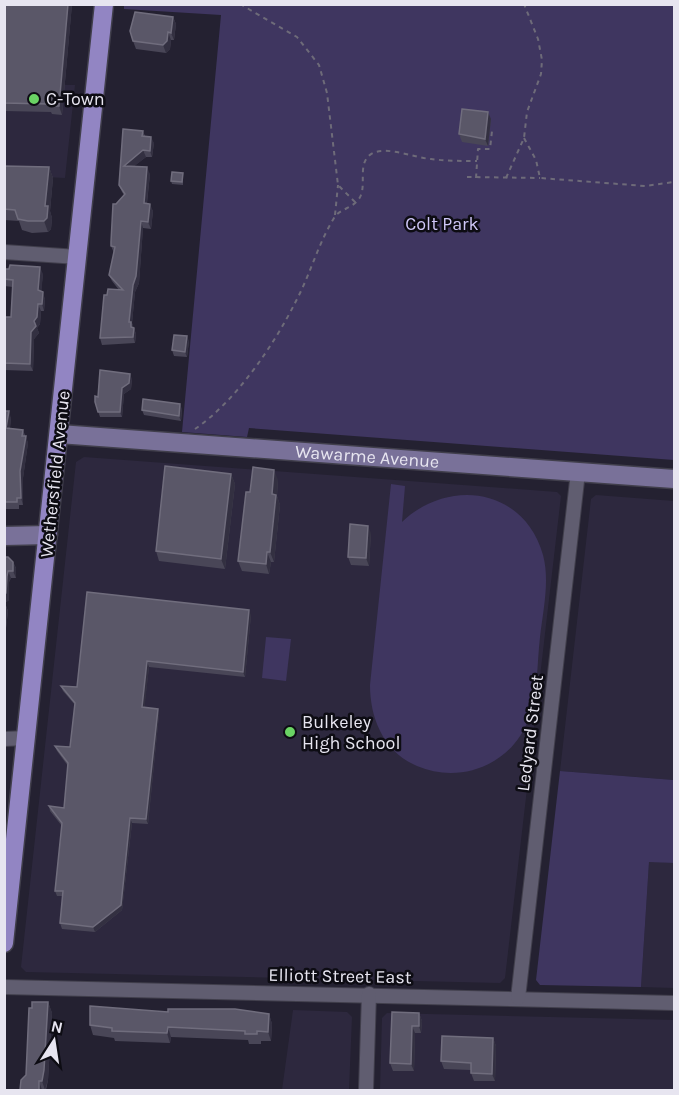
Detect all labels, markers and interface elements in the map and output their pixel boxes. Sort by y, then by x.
place label: C-Town [46,88,105,110]
marker: C-Town [27,92,41,106]
park label: Colt Park [405,213,479,235]
street label: Wethersfield Avenue [35,390,75,558]
street label: Wawarme Avenue [294,440,440,473]
street label: Ledyard Street [512,673,548,793]
place label: Bulkeley High School [302,711,400,754]
marker: Bulkeley High School [283,725,297,739]
street label: Elliott Street East [268,964,412,988]
north arrow [24,1011,84,1071]
text: N [49,1016,65,1037]

